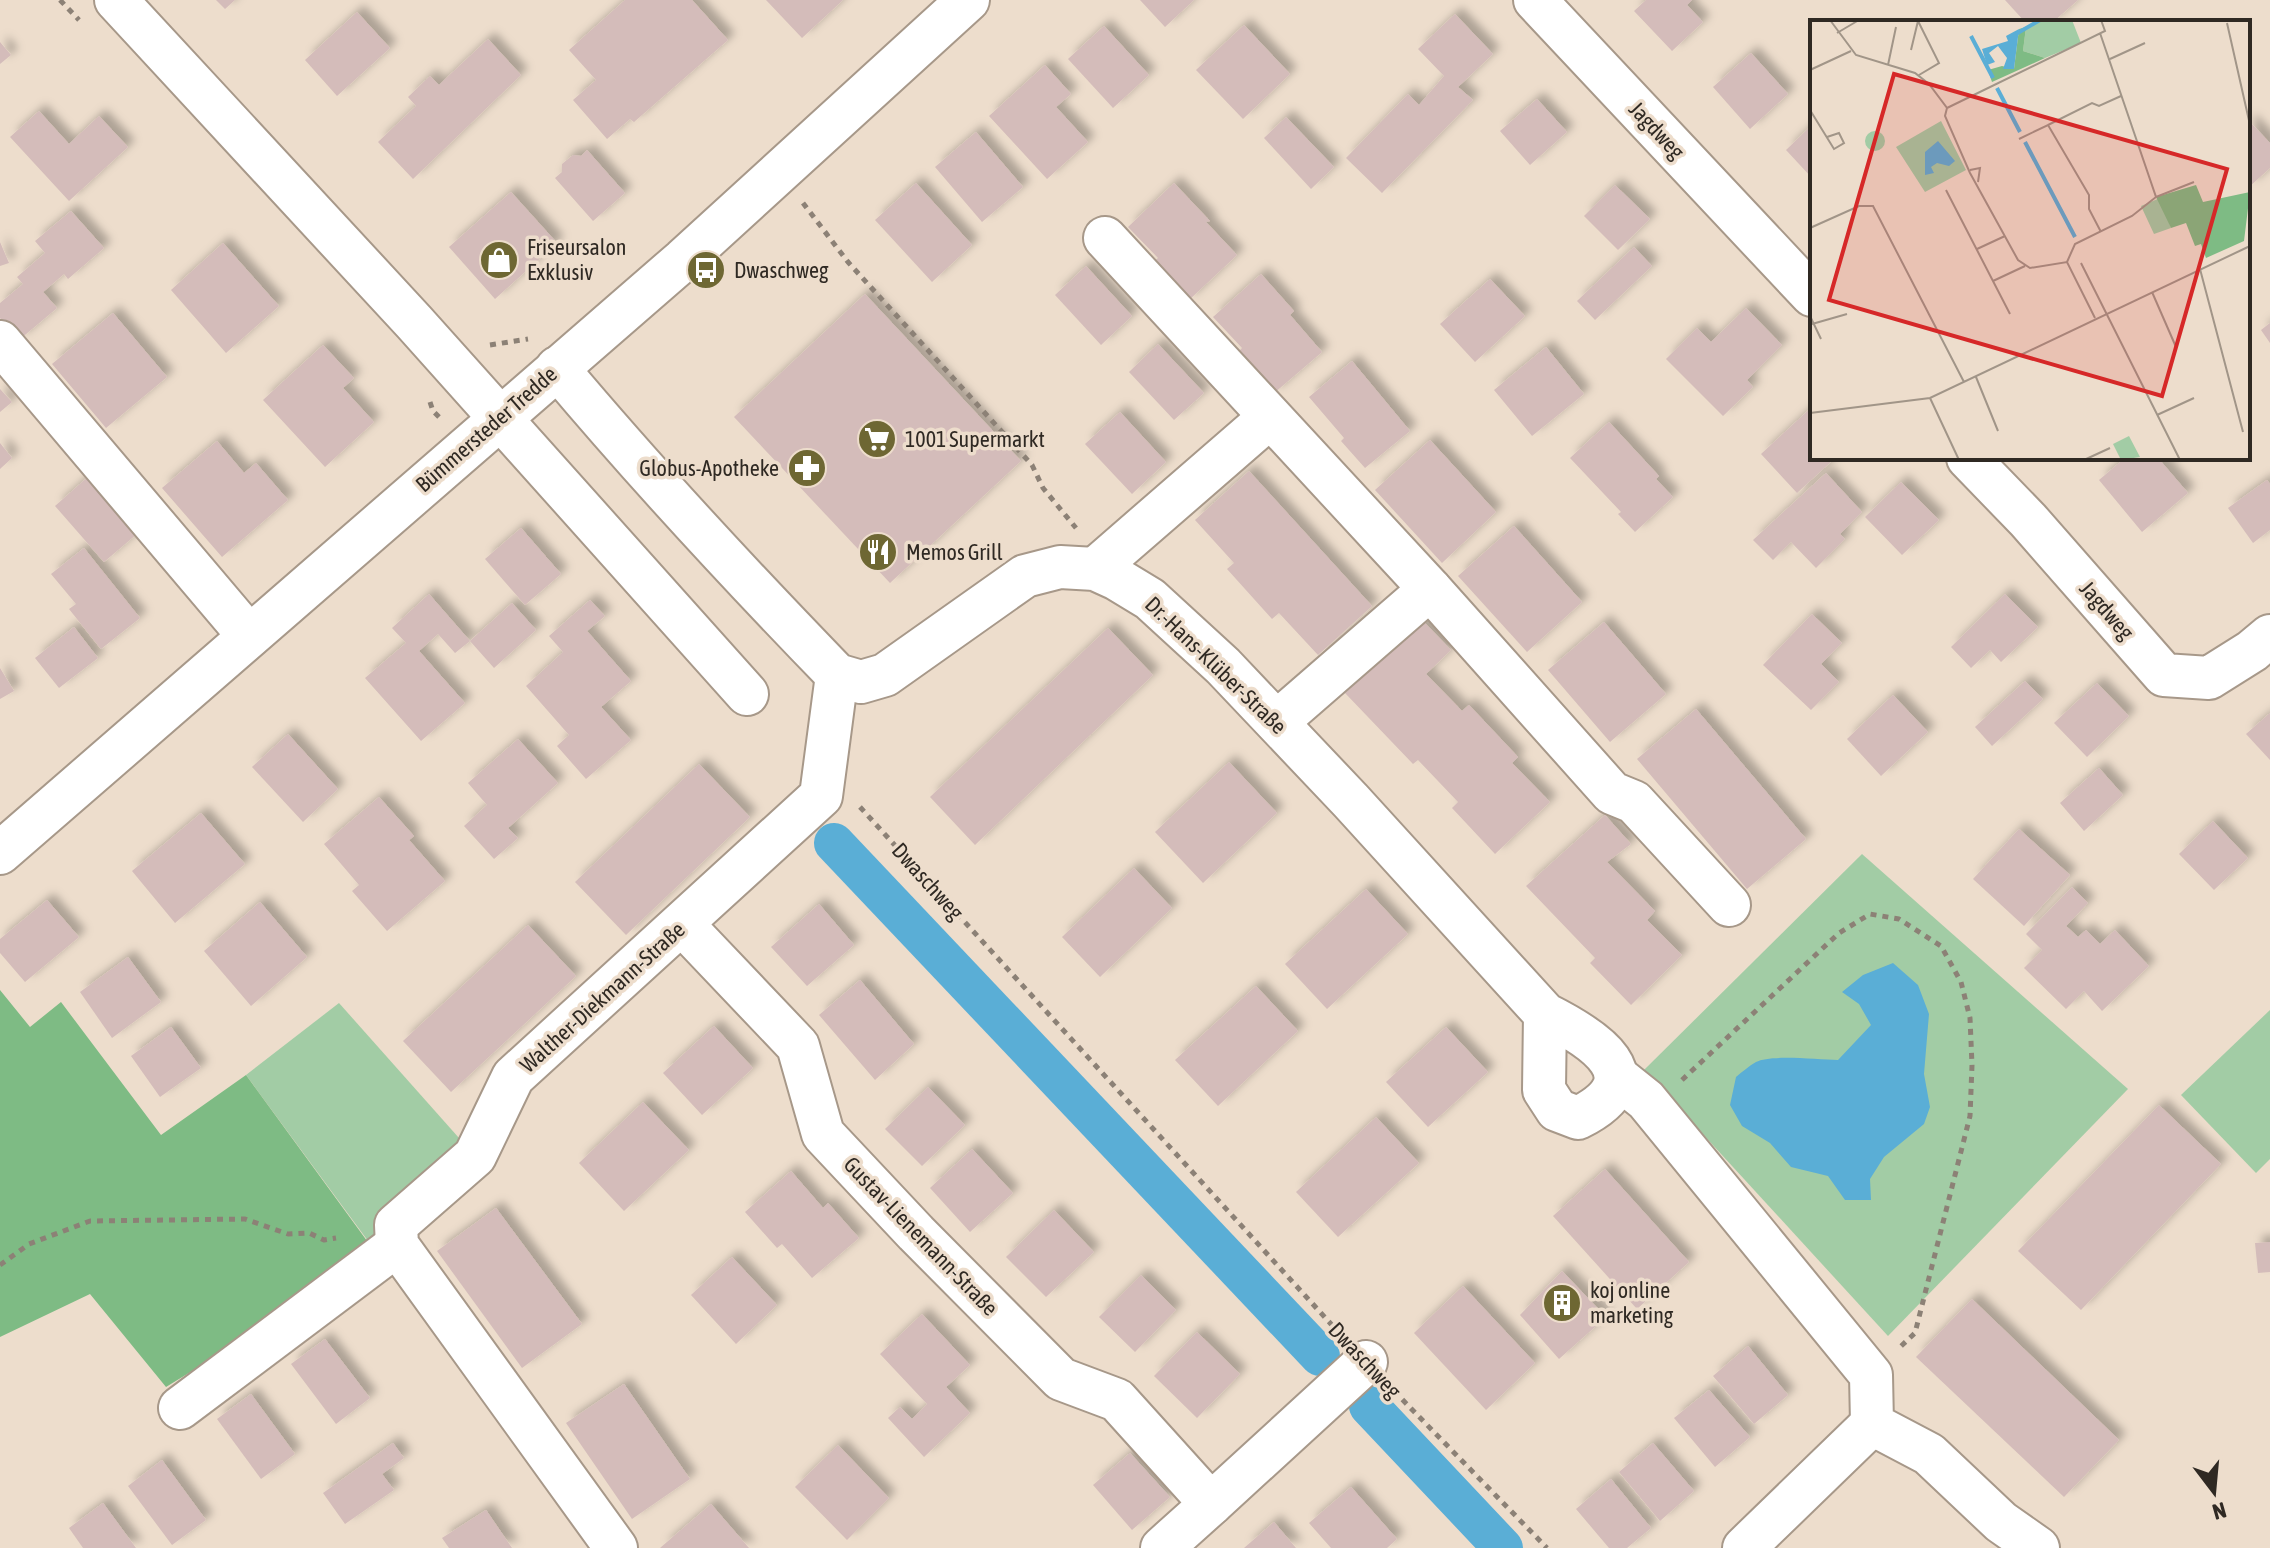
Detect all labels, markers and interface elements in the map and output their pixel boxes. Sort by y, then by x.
inset map [1810,20,2250,460]
street label: Jagdweg [1624,96,1690,165]
place label: Friseursalon Exklusiv [527,234,626,285]
shop icon: Friseursalon Exklusiv [478,239,520,281]
bus stop icon: Dwaschweg [685,249,727,291]
place label: Dwaschweg [734,257,829,283]
street label: Bümmersteder Tredde [410,361,562,497]
supermarket icon: 1001 Supermarkt [856,418,898,460]
place label: 1001 Supermarkt [905,426,1045,452]
pharmacy icon: Globus-Apotheke [786,447,828,489]
place label: Globus-Apotheke [639,455,779,481]
restaurant icon: Memos Grill [857,531,899,573]
place label: Memos Grill [906,539,1003,565]
street label: Jagdweg [2075,575,2140,645]
street label: Dr.-Hans-Klüber-Straße [1140,591,1292,739]
street label: Dwaschweg [887,837,970,925]
street label: Walther-Diekmann-Straße [514,916,690,1078]
street label: Gustav-Lienemann-Straße [839,1151,1003,1321]
place label: koj online marketing [1590,1277,1674,1328]
building icon: koj online marketing [1541,1282,1583,1324]
street label: Dwaschweg [1323,1317,1407,1404]
north arrow [2174,1452,2254,1532]
text: N [2210,1497,2229,1526]

